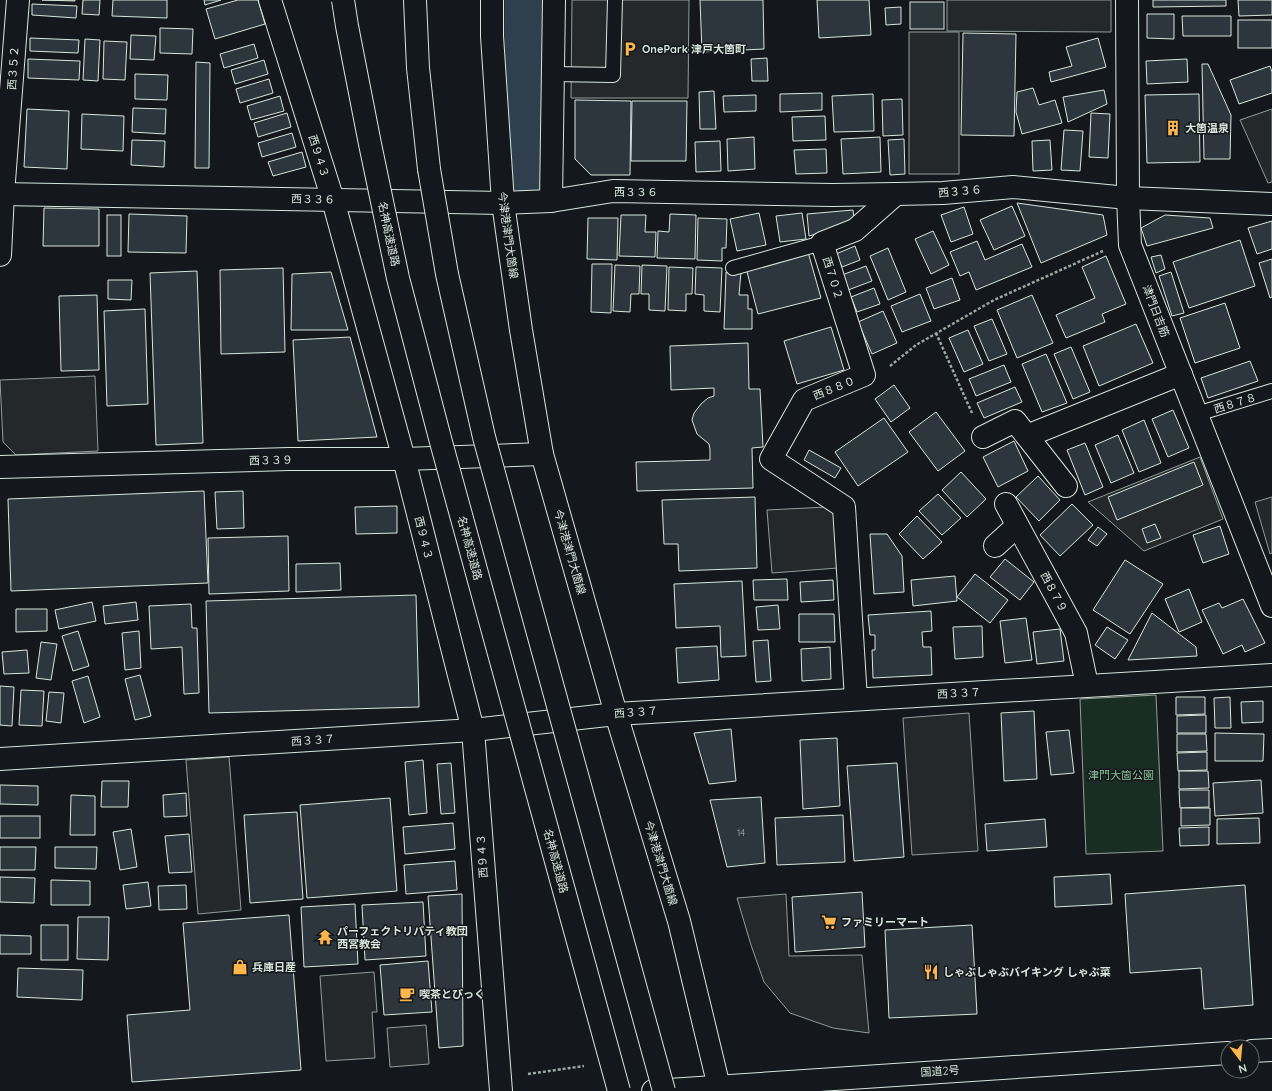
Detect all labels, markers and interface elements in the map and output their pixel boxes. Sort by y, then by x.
parking icon: OnePark 津戸大箇町 [621,40,639,58]
place label: OnePark 津戸大箇町 [642,42,746,56]
street label: 西３５２ [4,46,22,90]
building icon: 大箇温泉 [1164,119,1182,137]
place label: 大箇温泉 [1185,121,1229,135]
street label: 西９４３ [306,133,332,179]
street label: 西３３６ [937,182,983,200]
street label: 西３３６ [614,185,658,199]
street label: 今津港津門大箇線 [495,190,521,280]
street label: 西３３６ [291,192,335,206]
street label: 名神高速道路 [375,200,403,268]
street label: 西７０２ [820,255,846,301]
street label: 津門日吉筋 [1140,283,1172,339]
street label: 西８８０ [811,373,857,403]
street label: 西８７８ [1212,390,1258,416]
street label: 西３３９ [249,453,293,467]
street label: 今津港津門大箇線 [551,508,589,596]
street label: 名神高速道路 [455,514,485,582]
street label: 西９４３ [412,515,436,561]
street label: 西８７９ [1037,569,1071,615]
street label: 西３３７ [937,685,981,701]
street label: 西３３７ [614,703,658,721]
street label: 西３３７ [291,731,335,749]
park label: 津門大箇公園 [1088,768,1154,782]
street label: 今津港津門大箇線 [641,819,681,907]
street label: 名神高速道路 [541,827,571,895]
house number: 14 [737,827,745,838]
street label: 西９４３ [473,834,491,878]
supermarket icon: ファミリーマート [820,913,838,931]
place label: ファミリーマート [841,915,929,929]
place label: パーフェクトリバティ教団 西宮教会 [337,924,468,951]
temple icon: パーフェクトリバティ教団 西宮教会 [316,928,334,946]
shop icon: 兵庫日産 [231,958,249,976]
place label: 兵庫日産 [252,960,296,974]
restaurant icon: しゃぶしゃぶバイキング しゃぶ菜 [922,963,940,981]
place label: しゃぶしゃぶバイキング しゃぶ菜 [943,965,1111,979]
cafe icon: 喫茶とぴっく [398,985,416,1003]
place label: 喫茶とぴっく [419,987,485,1001]
north arrow [1220,1039,1260,1079]
text: N [1237,1061,1249,1076]
street label: 国道2号 [920,1063,960,1079]

